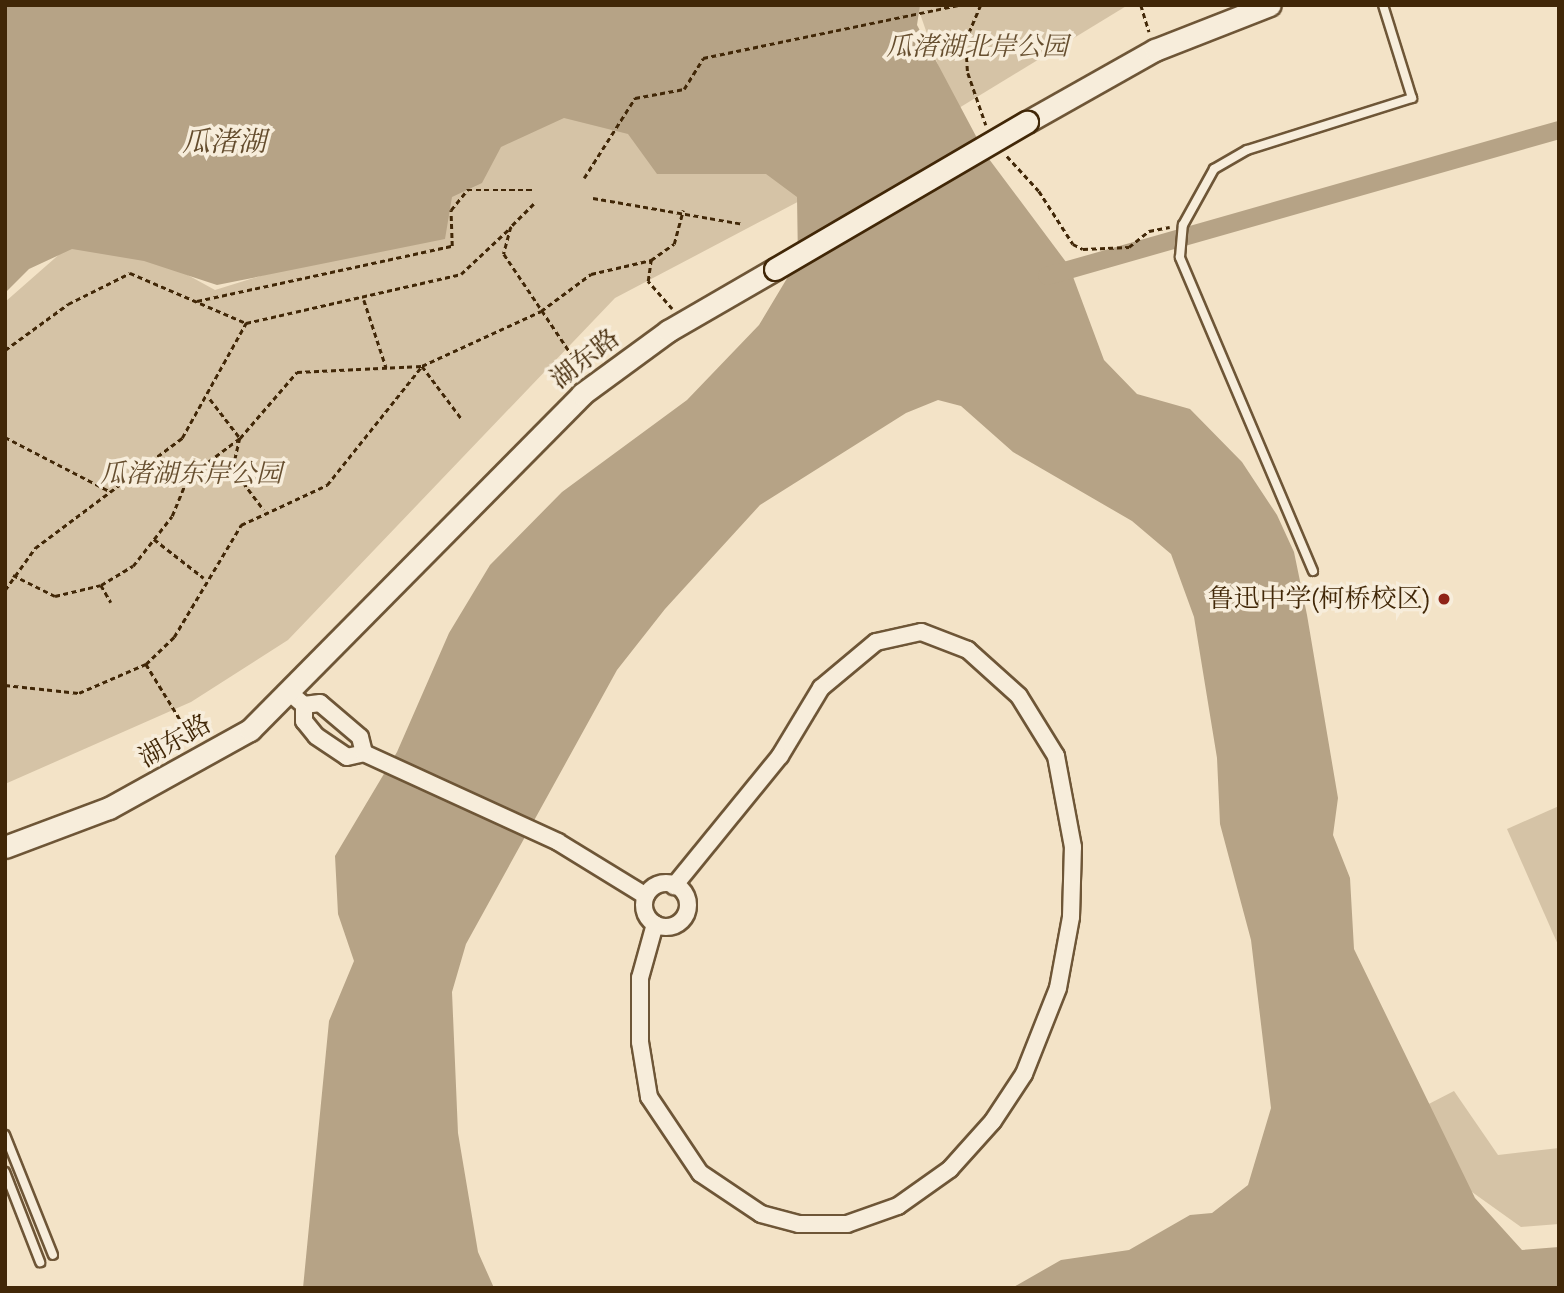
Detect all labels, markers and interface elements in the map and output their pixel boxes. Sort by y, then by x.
park label: 瓜渚湖北岸公园 [886,31,1068,63]
water label: 瓜渚湖 [182,125,266,159]
street label: 湖东路 [545,323,625,395]
park label: 瓜渚湖东岸公园 [100,458,282,490]
place label: 鲁迅中学(柯桥校区) [1207,583,1430,615]
marker: 鲁迅中学(柯桥校区) [1436,591,1452,607]
street label: 湖东路 [133,708,217,774]

